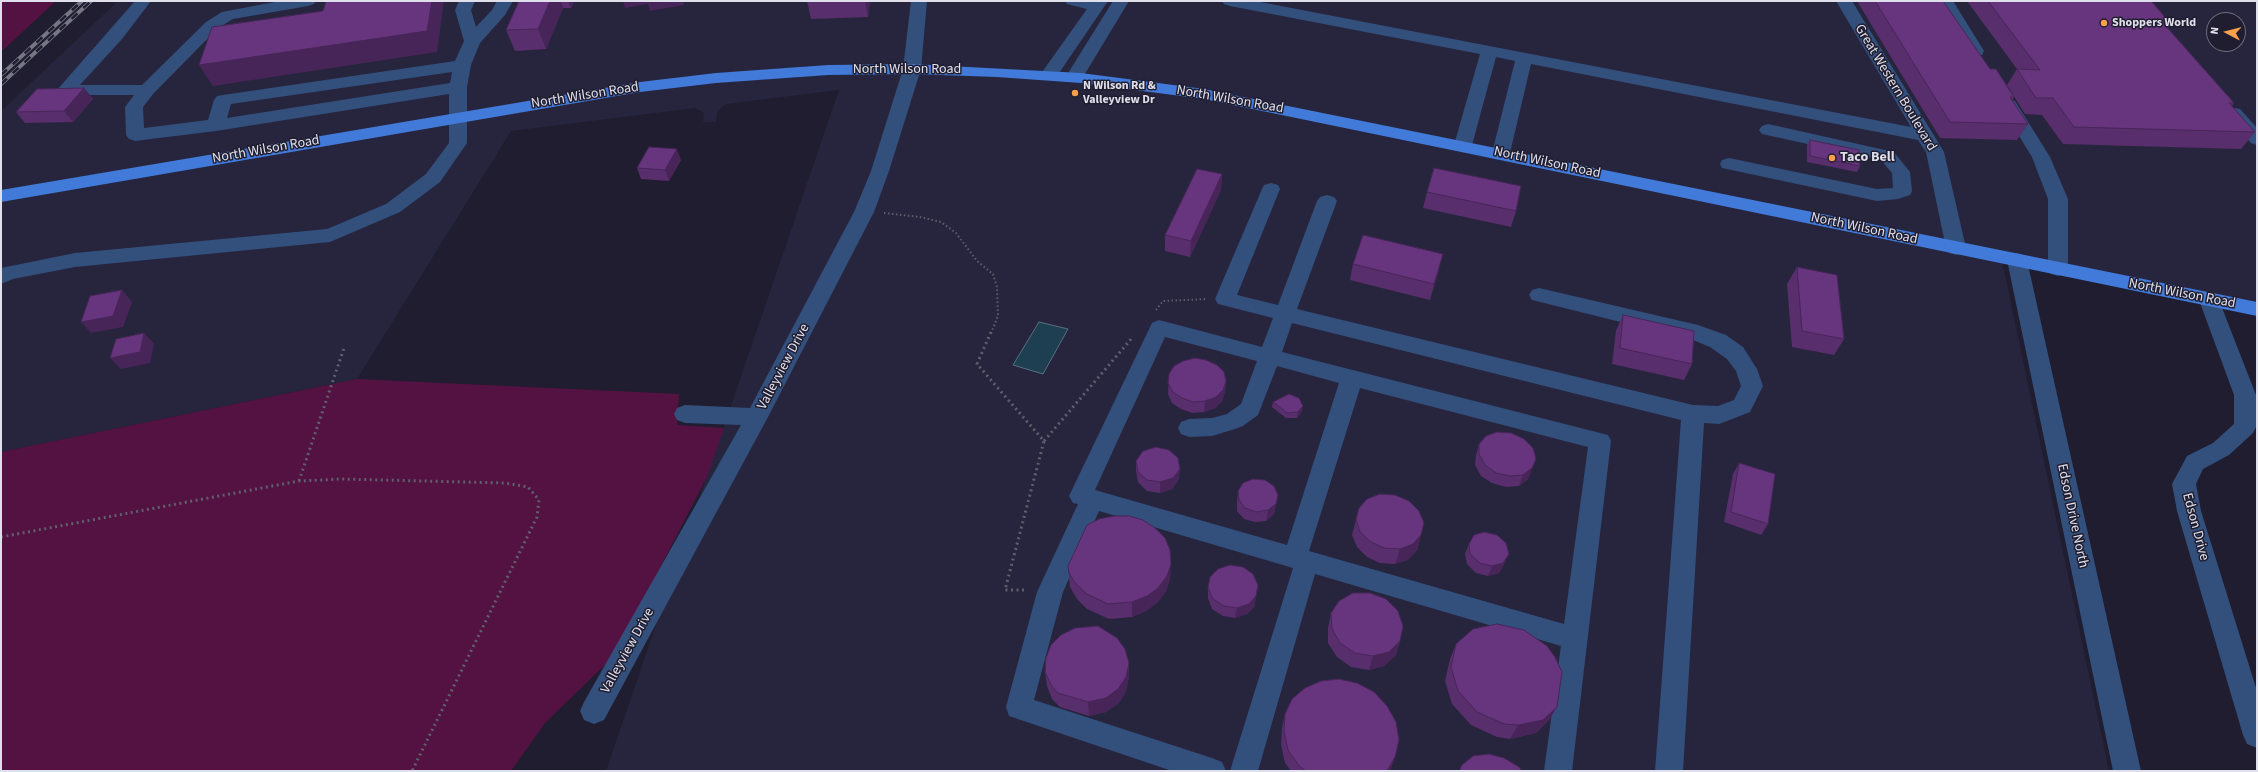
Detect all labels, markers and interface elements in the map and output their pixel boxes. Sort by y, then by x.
north arrow [2206,12,2246,52]
place label: Shoppers World [2112,16,2196,30]
marker: Shoppers World [2099,18,2109,28]
street label: Great Western Boulevard [1851,22,1939,154]
text: N [2207,26,2222,35]
street label: North Wilson Road [853,62,961,78]
street label: North Wilson Road [530,79,640,113]
place label: N Wilson Rd & Valleyview Dr [1083,79,1156,107]
street label: North Wilson Road [1175,82,1285,118]
marker: N Wilson Rd & Valleyview Dr [1070,88,1080,98]
street label: North Wilson Road [211,132,321,168]
street label: North Wilson Road [1492,143,1602,183]
place label: Taco Bell [1840,150,1895,166]
marker: Taco Bell [1827,153,1837,163]
street label: North Wilson Road [1809,209,1919,249]
street label: North Wilson Road [2127,275,2237,313]
street label: Valleyview Drive [754,321,814,413]
street label: Edson Drive North [2053,462,2091,570]
street label: Edson Drive [2178,491,2212,563]
street label: Valleyview Drive [598,605,658,697]

